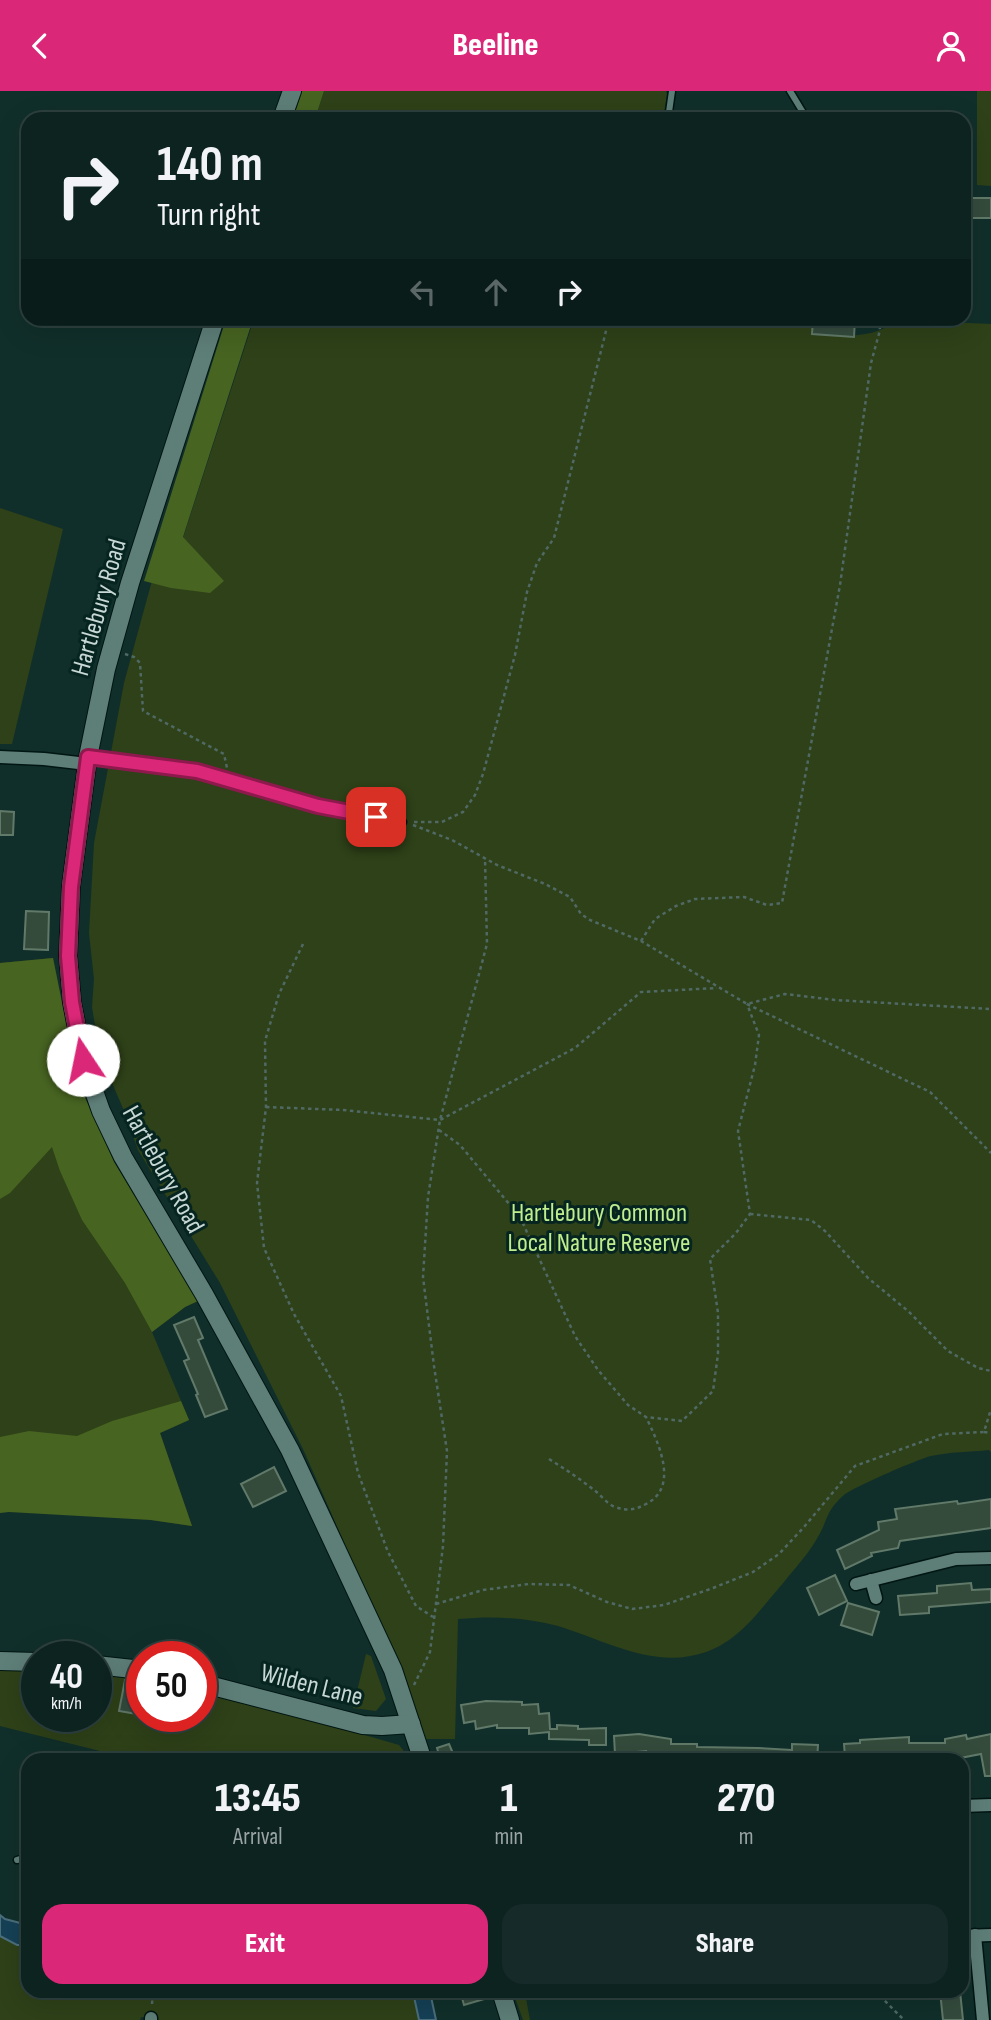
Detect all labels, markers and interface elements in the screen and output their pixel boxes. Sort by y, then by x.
text: Beeline [452,26,539,65]
icon: back [21,27,59,65]
icon: person [932,27,970,65]
text: 140 m [157,136,263,195]
icon: right [42,140,133,231]
text: Turn right [157,196,261,235]
icon: left [404,273,442,311]
icon: ahead [477,273,515,311]
icon: right [550,273,588,311]
street label: Hartlebury Road [65,535,134,679]
pin [346,787,406,847]
icon: arrive [357,798,395,836]
position arrow [46,1023,120,1097]
street label: Hartlebury Road [115,1101,210,1239]
park label: Hartlebury Common Local Nature Reserve [508,1198,690,1259]
speed limit sign: 50 [126,1641,217,1732]
text: 40 [50,1656,83,1699]
street label: Wilden Lane [257,1658,366,1713]
text: km/h [51,1693,82,1714]
text: 13:45 [215,1773,301,1824]
text: 1 [500,1773,518,1824]
text: 270 [717,1773,775,1824]
text: Arrival [233,1823,282,1851]
text: min [495,1823,523,1851]
text: m [739,1823,754,1851]
button: Exit [42,1904,488,1984]
button: Share [502,1904,948,1984]

